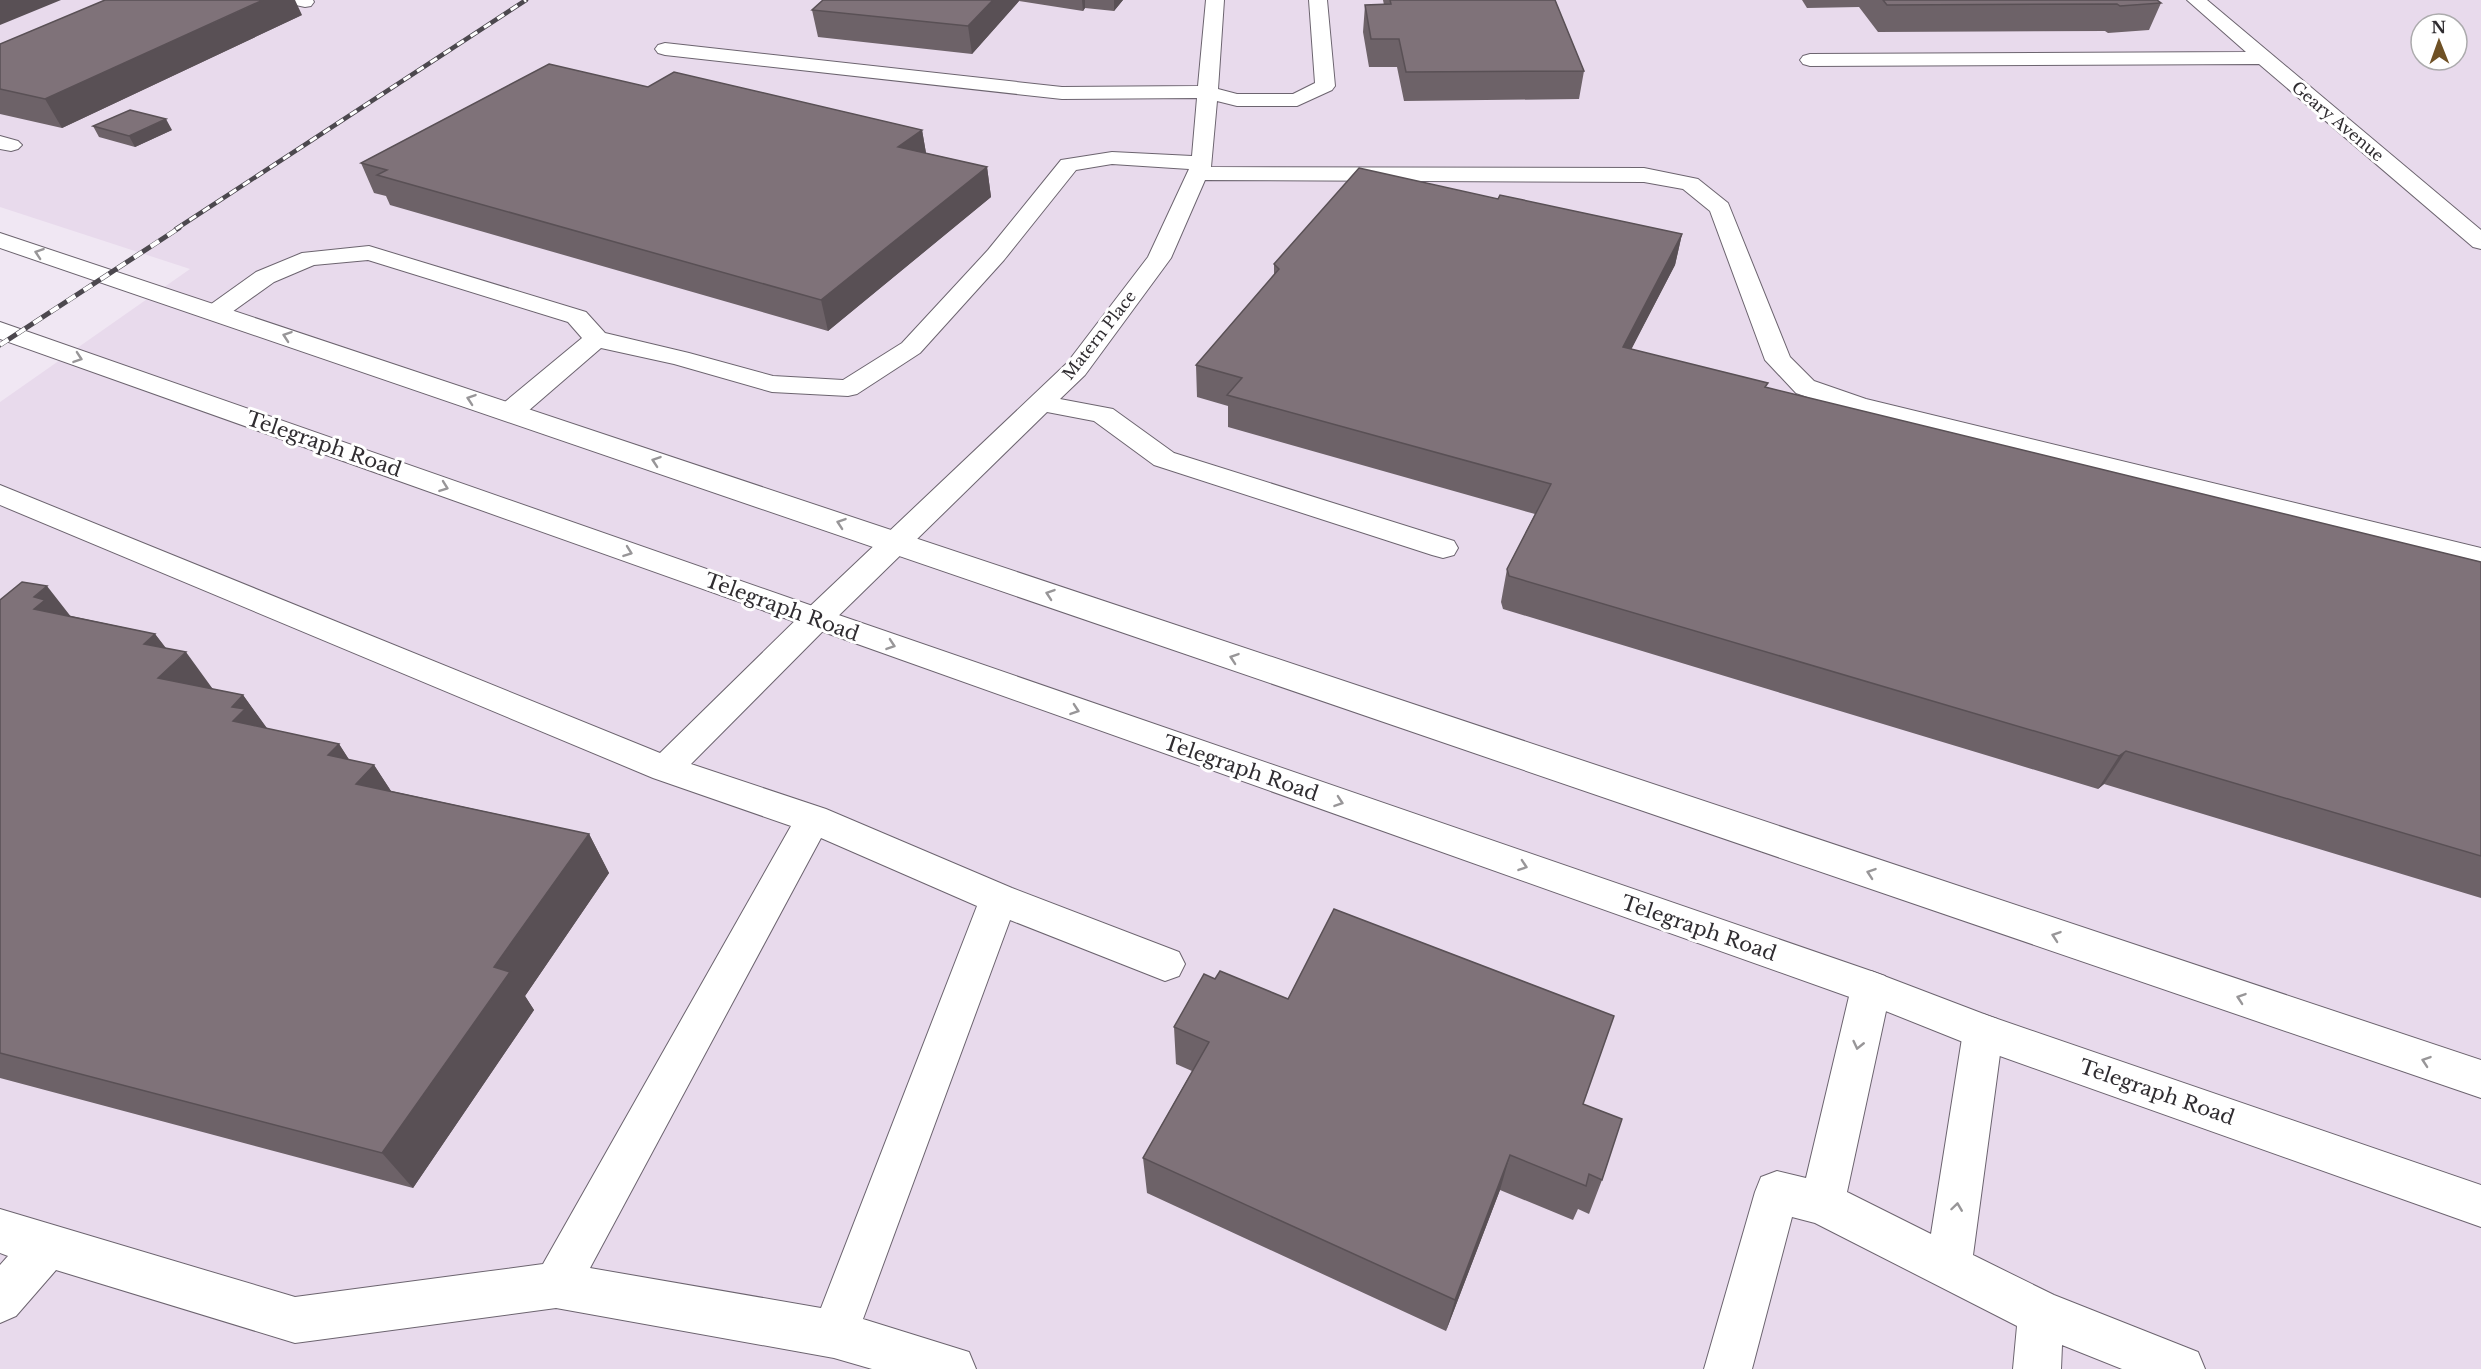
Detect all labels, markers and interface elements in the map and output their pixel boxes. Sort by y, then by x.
north arrow [2409,12,2469,72]
text: N [2431,17,2446,37]
street label: Geary Avenue [2288,77,2388,165]
one-way arrow [34,247,44,260]
street label: Matern Place [1058,286,1140,384]
one-way arrow [282,331,293,344]
one-way arrow [72,350,83,363]
one-way arrow [466,393,477,406]
street label: Telegraph Road [243,406,405,482]
one-way arrow [651,455,662,468]
one-way arrow [438,479,449,492]
one-way arrow [836,518,847,530]
one-way arrow [622,545,633,558]
street label: Telegraph Road [702,568,862,646]
one-way arrow [1045,589,1056,602]
one-way arrow [885,638,896,651]
one-way arrow [1229,652,1240,665]
one-way arrow [1069,702,1080,715]
street label: Telegraph Road [1160,730,1322,806]
one-way arrow [1333,794,1343,807]
one-way arrow [1517,859,1528,872]
one-way arrow [1866,868,1877,881]
street label: Telegraph Road [1618,890,1780,966]
one-way arrow [2051,930,2062,943]
one-way arrow [2236,993,2247,1006]
one-way arrow [1852,1040,1865,1050]
street label: Telegraph Road [2076,1054,2238,1130]
one-way arrow [2421,1055,2432,1068]
one-way arrow [1951,1203,1963,1212]

